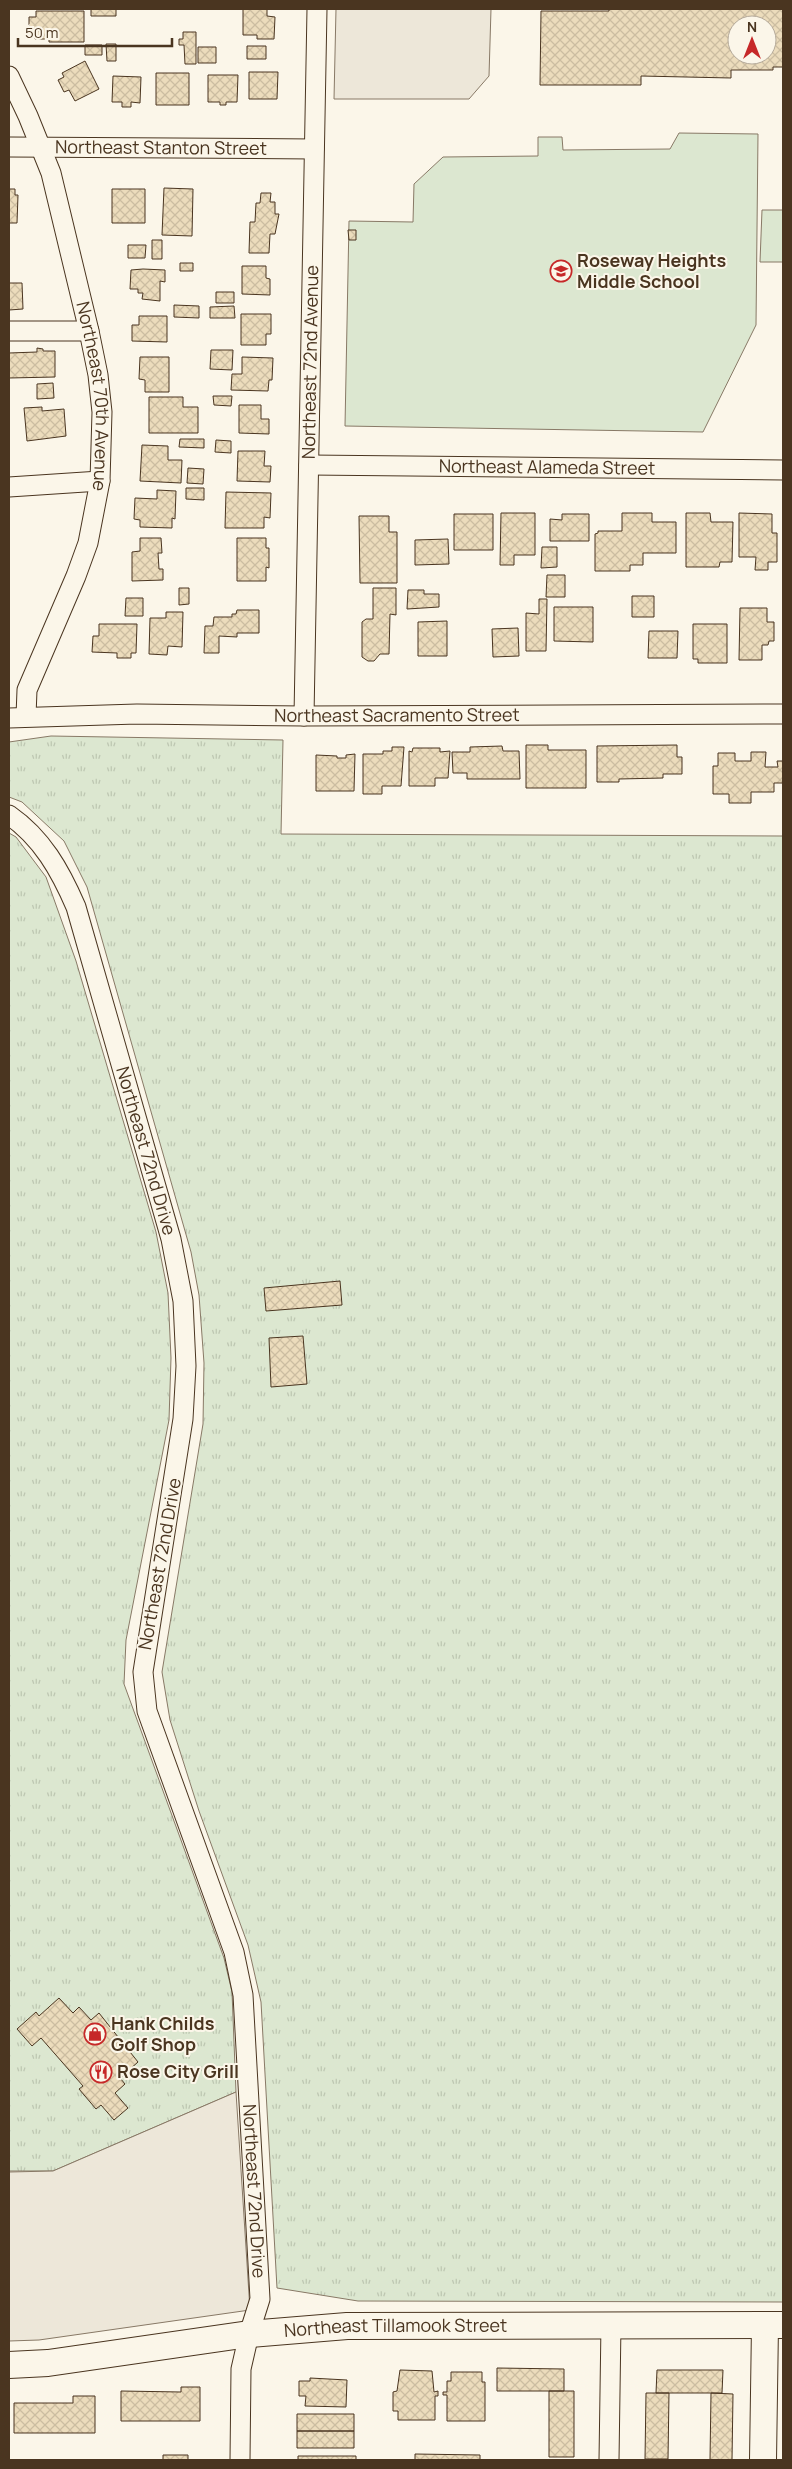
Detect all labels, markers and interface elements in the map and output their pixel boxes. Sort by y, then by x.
scale bar [18,15,171,47]
north arrow [727,15,777,65]
text: N [747,17,757,36]
text: 50 m [25,22,59,43]
street label: Northeast Stanton Street [55,134,267,160]
place label: Roseway Heights Middle School [577,248,726,293]
school or university icon: Roseway Heights Middle School [549,259,573,283]
street label: Northeast 72nd Avenue [296,265,323,459]
street label: Northeast 70th Avenue [71,299,115,494]
street label: Northeast Alameda Street [439,453,655,480]
street label: Northeast Sacramento Street [274,702,520,727]
street label: Northeast 72nd Drive [111,1063,182,1238]
street label: Northeast 72nd Drive [132,1476,186,1652]
place label: Hank Childs Golf Shop [111,2011,215,2056]
shop icon: Hank Childs Golf Shop [83,2022,107,2046]
place label: Rose City Grill [117,2059,239,2083]
restaurant icon: Rose City Grill [89,2060,113,2084]
street label: Northeast 72nd Drive [238,2103,272,2279]
street label: Northeast Tillamook Street [283,2313,507,2342]

